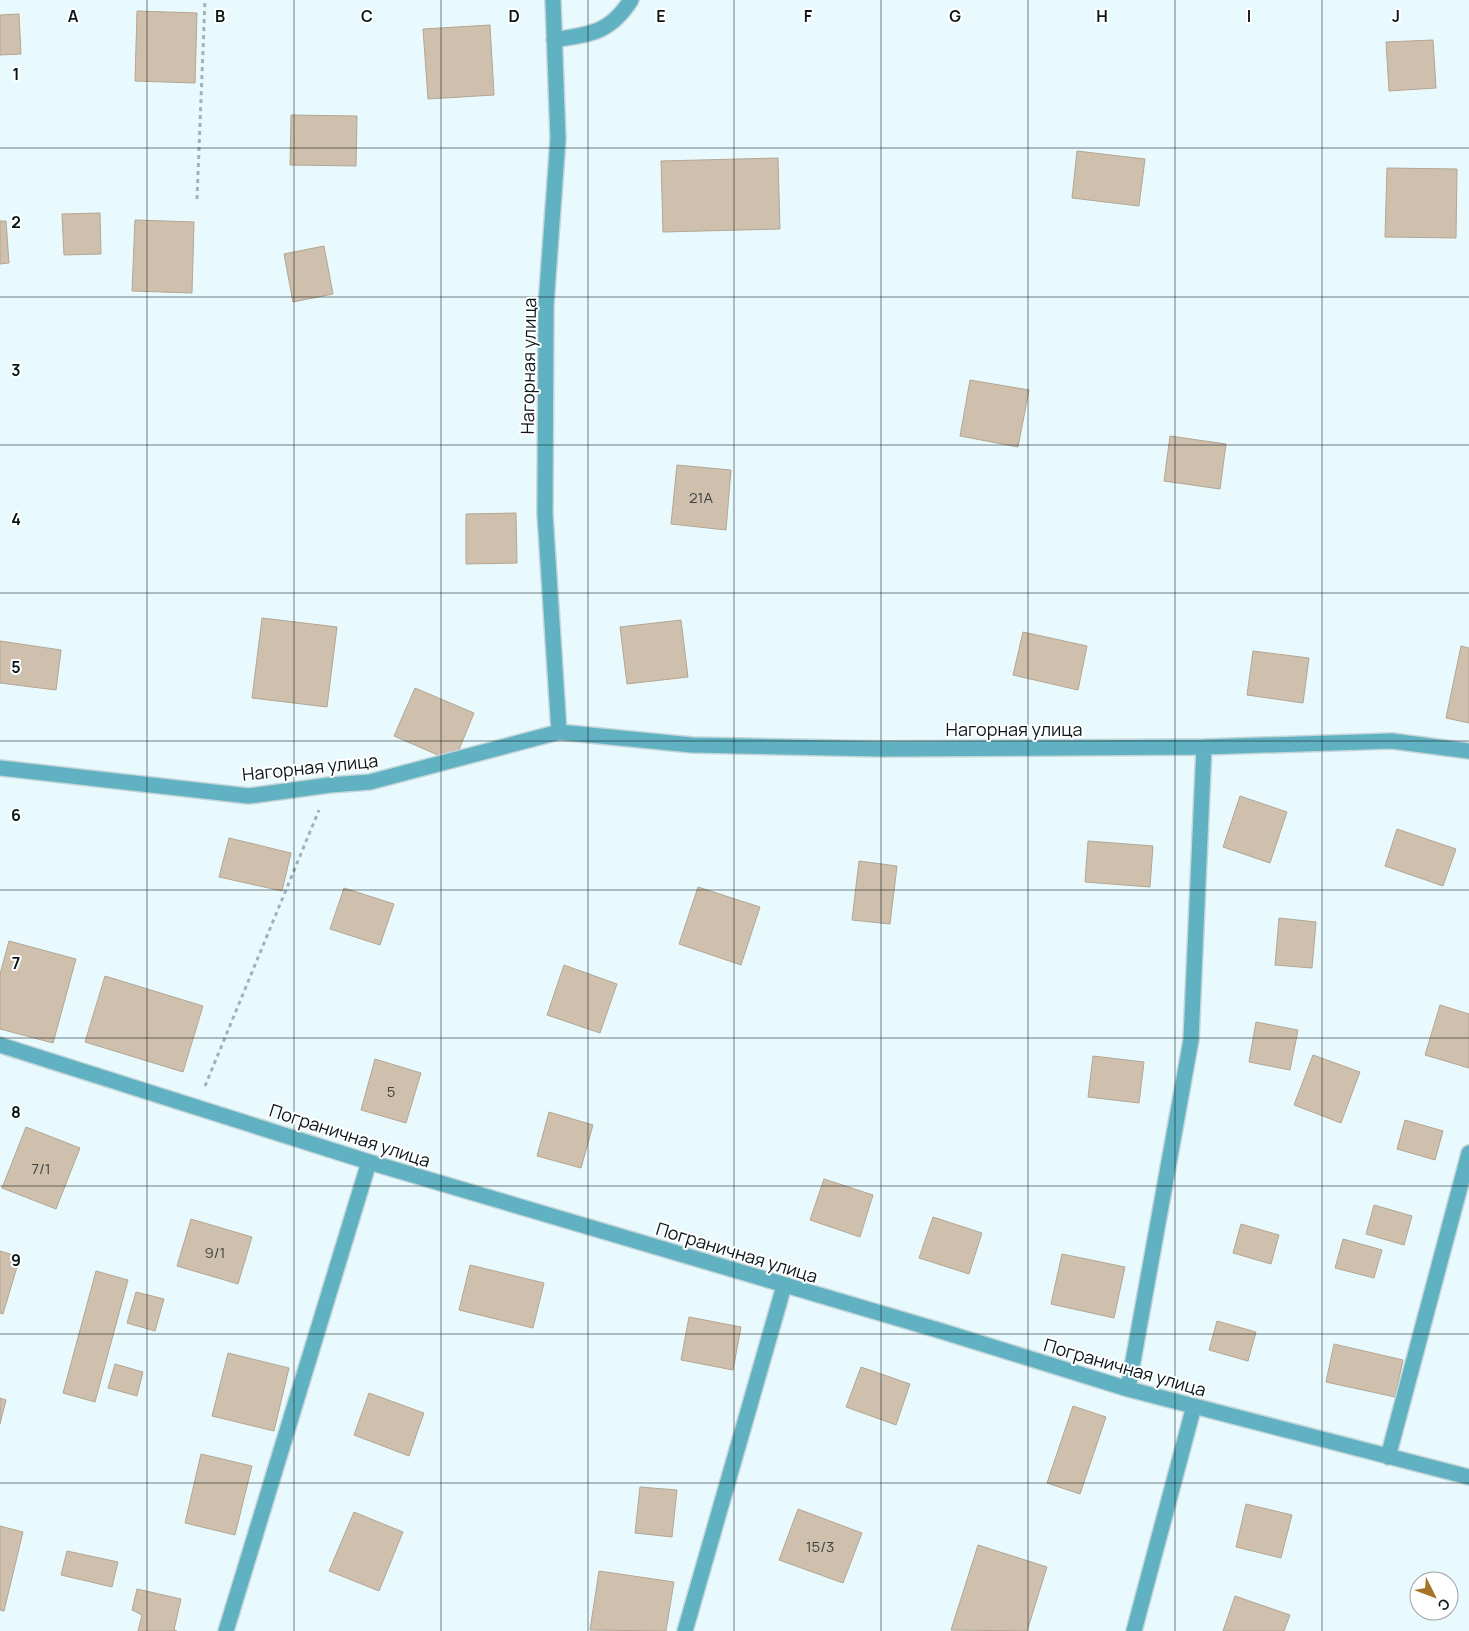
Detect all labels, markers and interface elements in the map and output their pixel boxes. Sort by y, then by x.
text: A [68,5,79,27]
text: B [215,5,225,27]
text: C [361,5,373,27]
text: D [508,5,520,27]
text: E [656,5,666,27]
text: F [804,5,813,27]
text: G [949,5,961,27]
text: H [1096,5,1108,27]
text: I [1247,5,1251,27]
text: J [1392,5,1400,27]
text: 1 [12,63,20,85]
text: 2 [11,211,21,233]
street label: Нагорная улица [515,297,541,435]
text: 3 [11,359,21,381]
house number: 21А [689,487,713,508]
text: 4 [11,508,21,530]
text: 5 [11,656,21,678]
street label: Нагорная улица [946,717,1082,741]
street label: Нагорная улица [241,748,379,786]
text: 6 [11,804,21,826]
text: 7 [12,952,20,974]
house number: 5 [387,1081,395,1102]
street label: Пограничная улица [266,1098,434,1172]
text: 8 [11,1101,21,1123]
house number: 7/1 [31,1158,51,1179]
street label: Пограничная улица [653,1216,821,1288]
house number: 9/1 [205,1242,225,1263]
text: 9 [11,1249,21,1271]
street label: Пограничная улица [1041,1332,1209,1402]
house number: 15/3 [806,1536,834,1557]
north arrow [1409,1571,1459,1621]
text: С [1434,1595,1455,1615]

